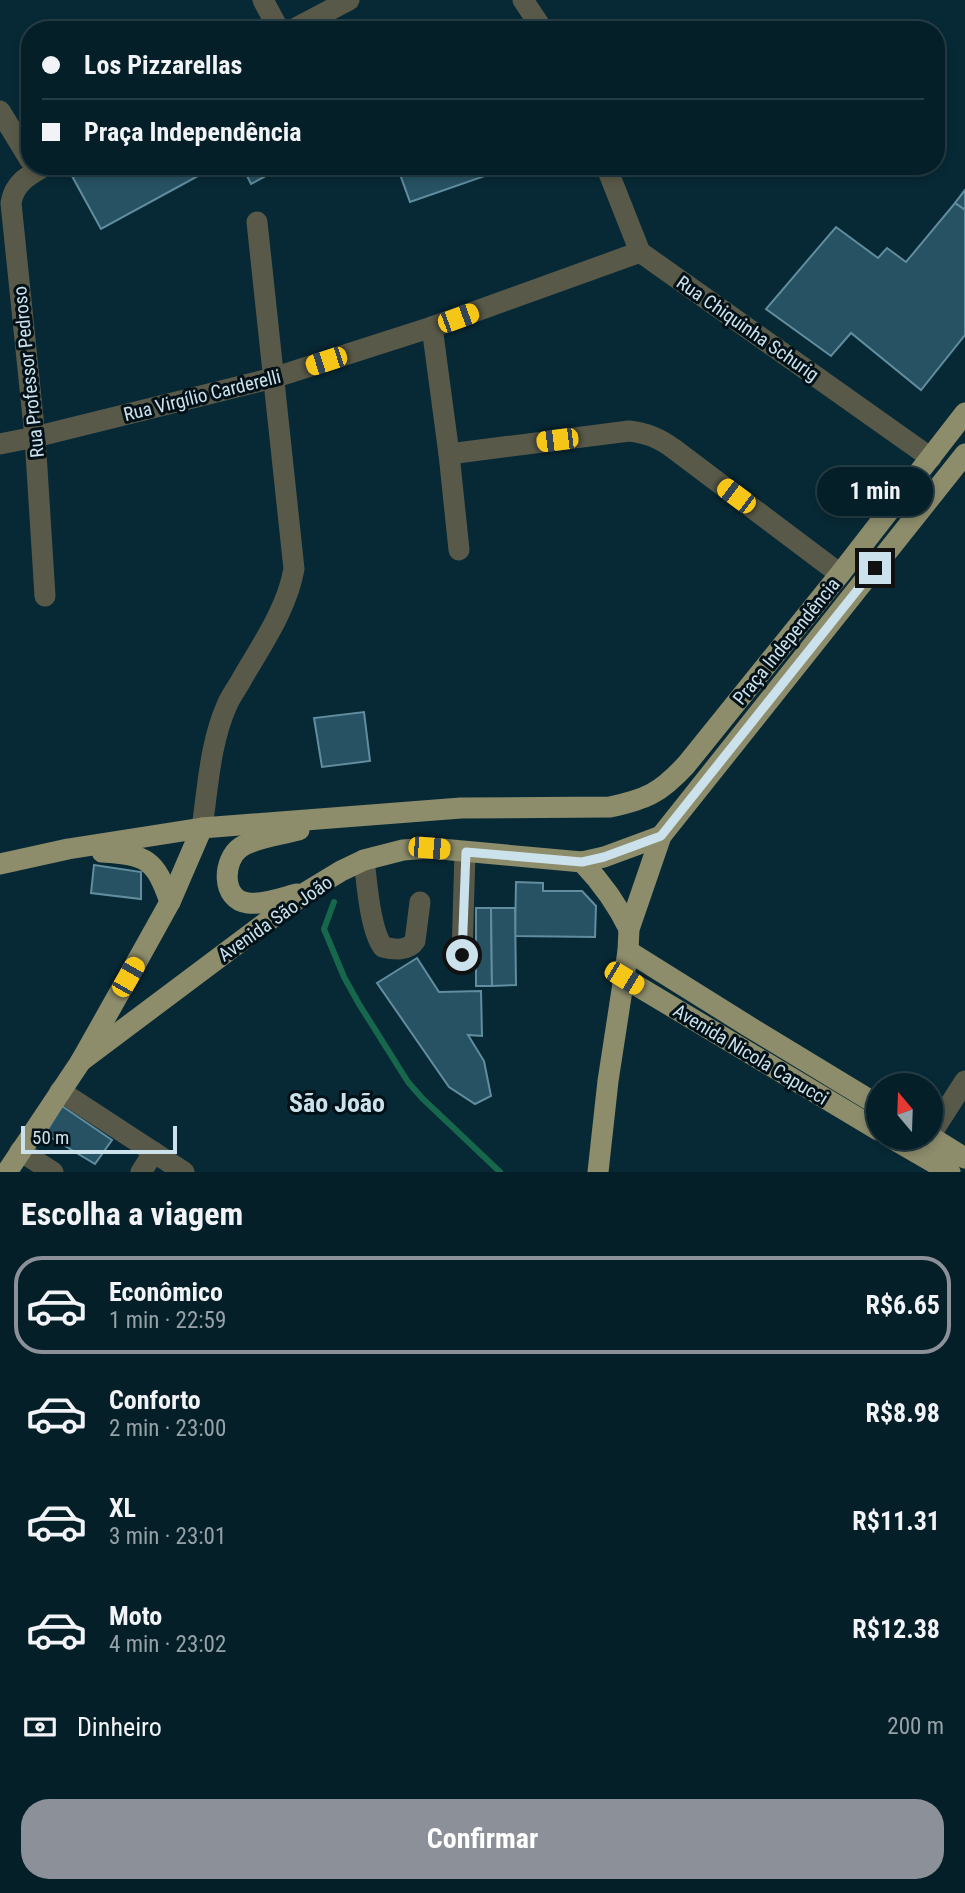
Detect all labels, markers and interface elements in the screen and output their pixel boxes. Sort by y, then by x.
text: Los Pizzarellas [84,50,242,80]
text: Praça Independência [84,117,302,147]
street label: Rua Chiquinha Schurig [672,271,823,386]
street label: Rua Professor Pedroso [8,285,49,459]
car [435,301,482,335]
car [303,345,350,377]
street label: Rua Virgílio Carderelli [121,365,283,426]
car [535,427,580,453]
callout: 1 min [817,466,933,516]
car [713,475,760,517]
text: 1 min [849,478,901,505]
route end [859,552,891,584]
street label: Praça Independência [728,573,845,709]
car [408,836,451,860]
street label: Avenida São João [214,871,337,966]
route start [446,939,478,971]
car [109,954,148,1000]
car [601,958,648,998]
street label: Avenida Nicola Capucci [669,999,832,1110]
north arrow [866,1073,943,1150]
map controls [866,1073,943,1150]
district label: São João [289,1088,385,1118]
scale bar [21,1123,177,1155]
text: 50 m [32,1126,69,1149]
text: Escolha a viagem [21,1195,243,1233]
icon: car [25,1274,88,1337]
text: Econômico [109,1277,223,1307]
text: R$6.65 [866,1290,940,1320]
text: 1 min · 22:59 [109,1307,226,1334]
icon: car [25,1382,88,1445]
text: Conforto [109,1385,201,1415]
text: R$8.98 [866,1398,940,1428]
text: 2 min · 23:00 [109,1415,226,1442]
icon: car [25,1490,88,1553]
text: XL [109,1493,136,1523]
text: R$11.31 [852,1506,940,1536]
text: 3 min · 23:01 [109,1523,226,1550]
icon: car [25,1598,88,1661]
text: Moto [109,1601,162,1631]
text: R$12.38 [852,1614,940,1644]
text: 4 min · 23:02 [109,1631,226,1658]
icon: cash [21,1708,59,1746]
text: Dinheiro [77,1712,162,1742]
text: 200 m [887,1713,944,1740]
button: Confirmar [21,1799,944,1879]

